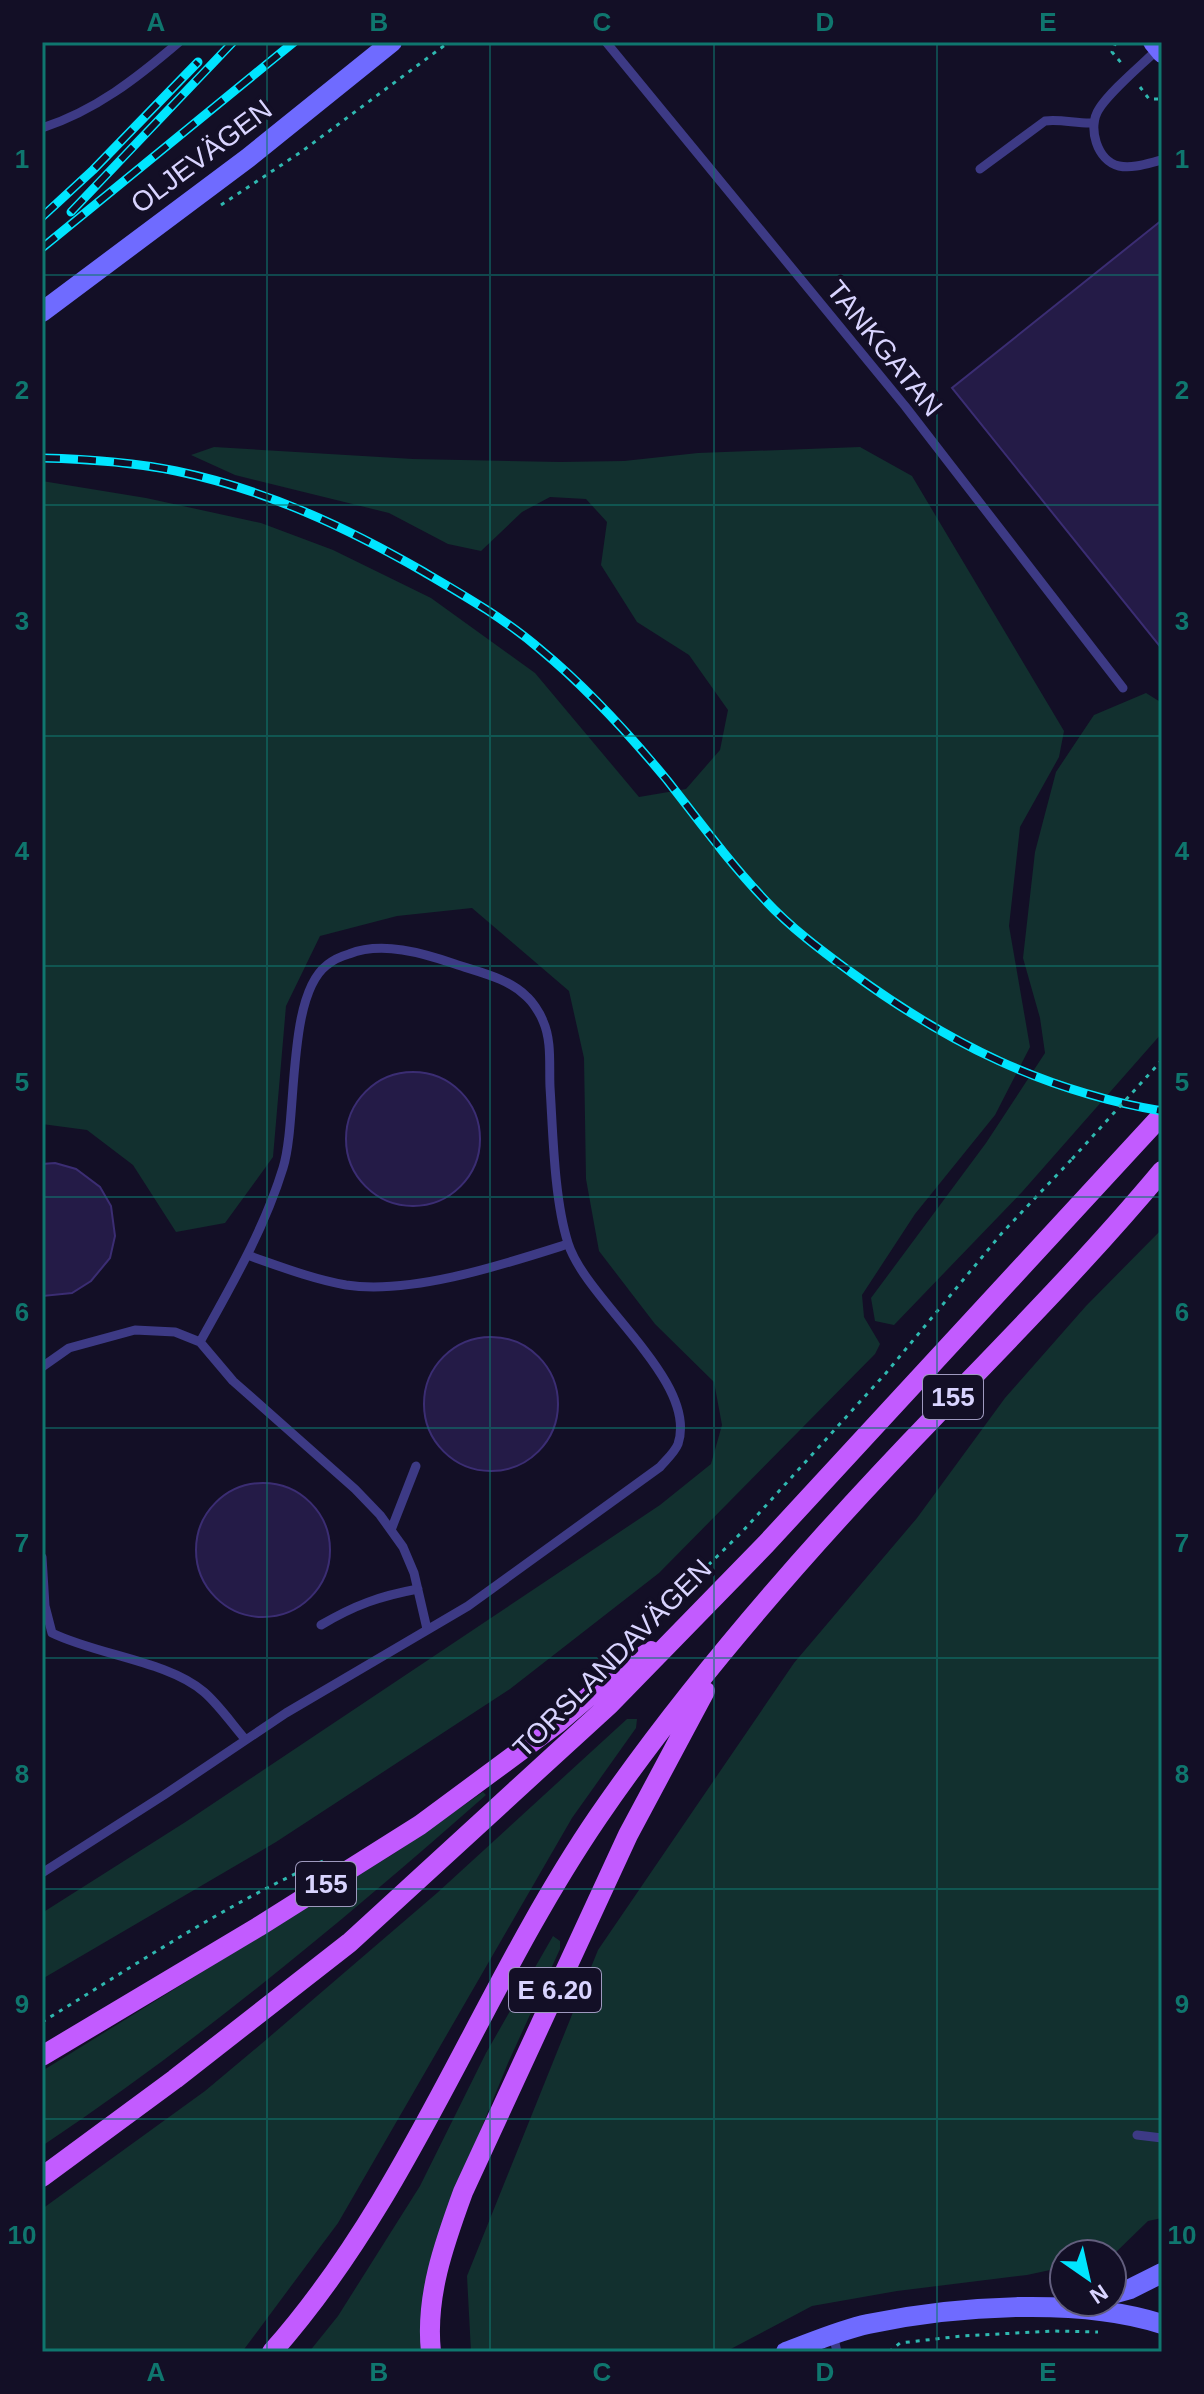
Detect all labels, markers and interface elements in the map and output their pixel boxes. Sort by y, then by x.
text: A [147,7,166,37]
text: B [370,7,388,37]
text: C [593,7,612,37]
text: D [816,7,834,37]
text: E [1039,7,1057,37]
street label: OLJEVÄGEN [125,93,278,219]
text: 1 [15,144,29,174]
text: 1 [1175,144,1189,174]
street label: TANKGATAN [821,274,949,422]
text: 2 [15,375,29,405]
text: 2 [1175,375,1189,405]
text: 3 [15,606,29,636]
text: 3 [1175,606,1189,636]
text: 4 [15,836,30,866]
text: 4 [1175,836,1190,866]
text: 5 [15,1067,29,1097]
text: 5 [1175,1067,1189,1097]
text: 6 [15,1297,29,1327]
text: 6 [1175,1297,1189,1327]
road number: 155 [923,1375,983,1419]
text: 7 [15,1528,29,1558]
text: 7 [1175,1528,1189,1558]
street label: TORSLANDAVÄGEN [507,1553,718,1764]
text: 8 [15,1759,29,1789]
text: 8 [1175,1759,1189,1789]
road number: 155 [296,1862,356,1906]
road number: E 6.20 [509,1968,601,2012]
text: 9 [15,1989,29,2019]
text: 9 [1175,1989,1189,2019]
text: 10 [8,2220,36,2250]
text: 10 [1168,2220,1196,2250]
north arrow [1048,2238,1128,2318]
text: N [1085,2279,1112,2309]
text: A [147,2357,166,2387]
text: B [370,2357,388,2387]
text: C [593,2357,612,2387]
text: D [816,2357,834,2387]
text: E [1039,2357,1057,2387]

